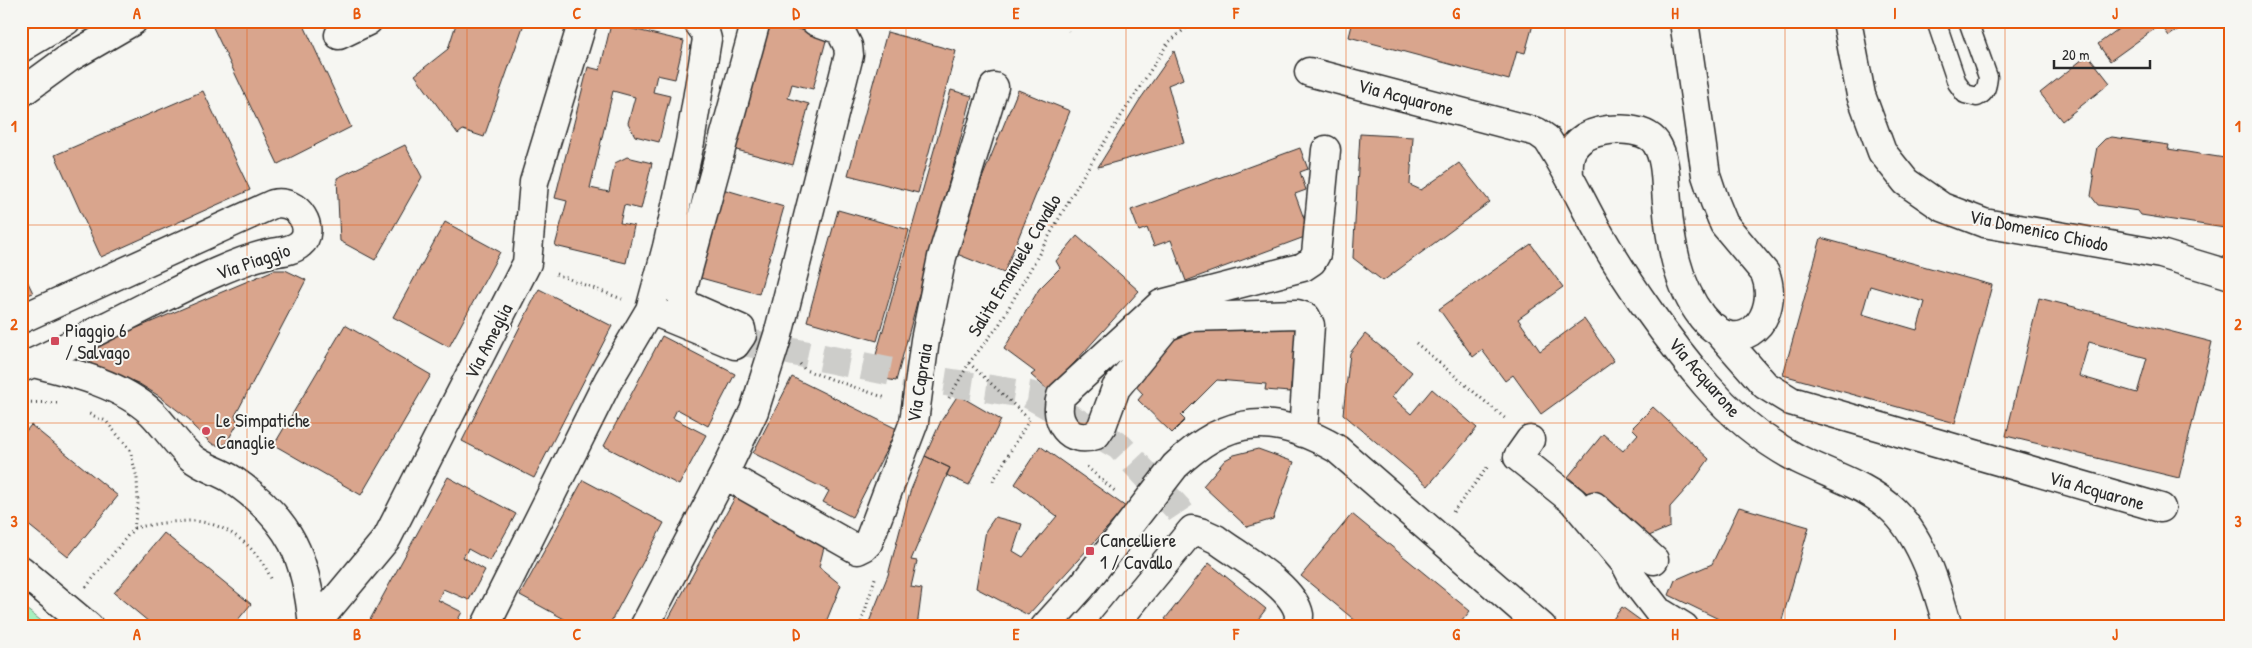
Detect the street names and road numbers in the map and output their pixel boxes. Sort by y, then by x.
street label: Via Acquarone [1355,72,1457,122]
street label: Salita Emanuele Cavallo [961,189,1067,341]
street label: Via Domenico Chiodo [1967,203,2111,257]
street label: Via Piaggio [213,236,294,286]
street label: Via Ameglia [458,298,518,383]
street label: Via Acquarone [1663,331,1747,423]
street label: Via Capraia [900,341,938,424]
street label: Via Acquarone [2046,464,2148,516]

